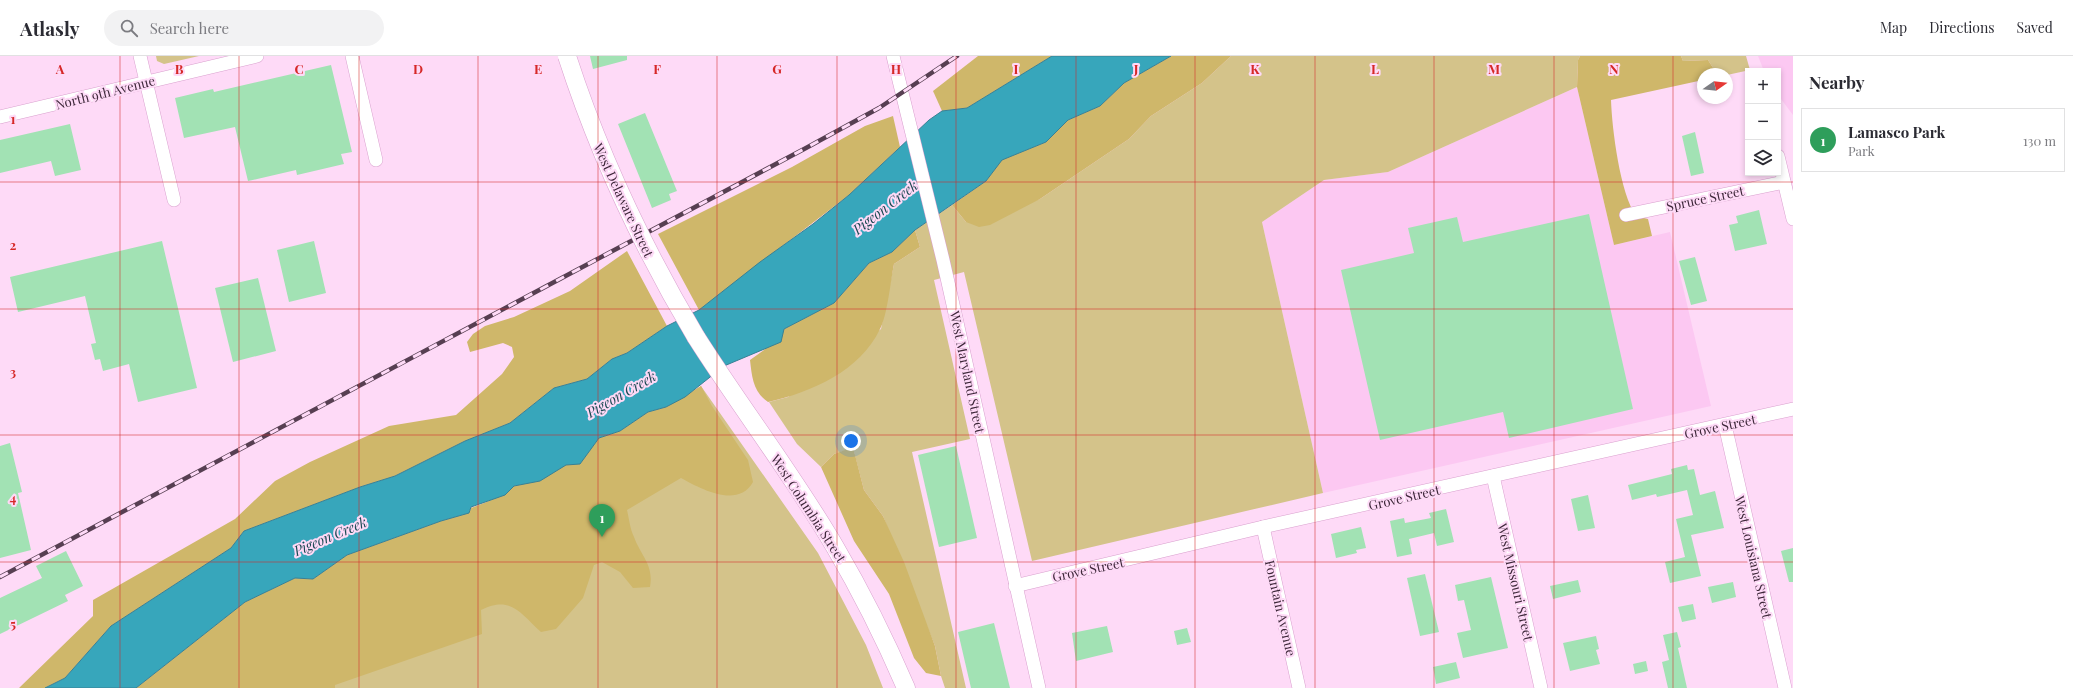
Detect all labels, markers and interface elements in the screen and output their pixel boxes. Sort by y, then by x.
search box [104,10,384,46]
text: Atlasly [20,15,80,41]
icon: search [118,17,140,39]
text: Search here [150,18,229,38]
text: Map [1880,18,1907,37]
text: Directions [1929,18,1995,37]
text: Saved [2017,18,2053,37]
text: A [55,60,65,77]
text: B [175,60,184,77]
text: C [294,60,304,77]
text: D [413,60,423,77]
text: E [534,60,542,77]
text: F [653,60,661,77]
text: G [772,60,782,77]
text: H [891,60,901,77]
text: I [1014,60,1019,77]
text: J [1133,60,1139,77]
text: K [1250,60,1260,77]
text: L [1371,60,1379,77]
text: M [1488,60,1500,77]
text: N [1609,60,1619,77]
north arrow [1697,68,1733,104]
map controls [1745,68,1781,176]
button: + [1745,68,1781,104]
street label: North 9th Avenue [54,71,157,113]
text: Nearby [1809,71,1864,93]
button: − [1745,104,1781,140]
text: 1 [11,110,16,127]
text: Lamasco Park [1848,122,1945,142]
text: 1 [1821,132,1825,149]
text: 130 m [2023,132,2056,149]
street label: West Delaware Street [590,139,658,260]
button: layers [1745,140,1781,176]
text: Park [1848,142,1875,159]
water label: Pigeon Creek [848,176,921,239]
street label: Spruce Street [1665,181,1746,215]
text: 2 [10,236,17,253]
street label: West Maryland Street [947,308,989,435]
text: 3 [10,363,16,380]
water label: Pigeon Creek [582,366,659,422]
street label: Grove Street [1683,410,1758,442]
your location [841,431,861,451]
street label: West Columbia Street [767,450,850,565]
street label: Grove Street [1367,480,1442,513]
text: 4 [10,489,17,506]
street label: West Louisiana Street [1731,493,1776,620]
pin: 1 [589,504,615,537]
water label: Pigeon Creek [290,512,369,560]
street label: West Missouri Street [1494,521,1538,643]
street label: Grove Street [1051,553,1126,585]
street label: Fountain Avenue [1262,558,1300,658]
text: 5 [10,615,16,632]

